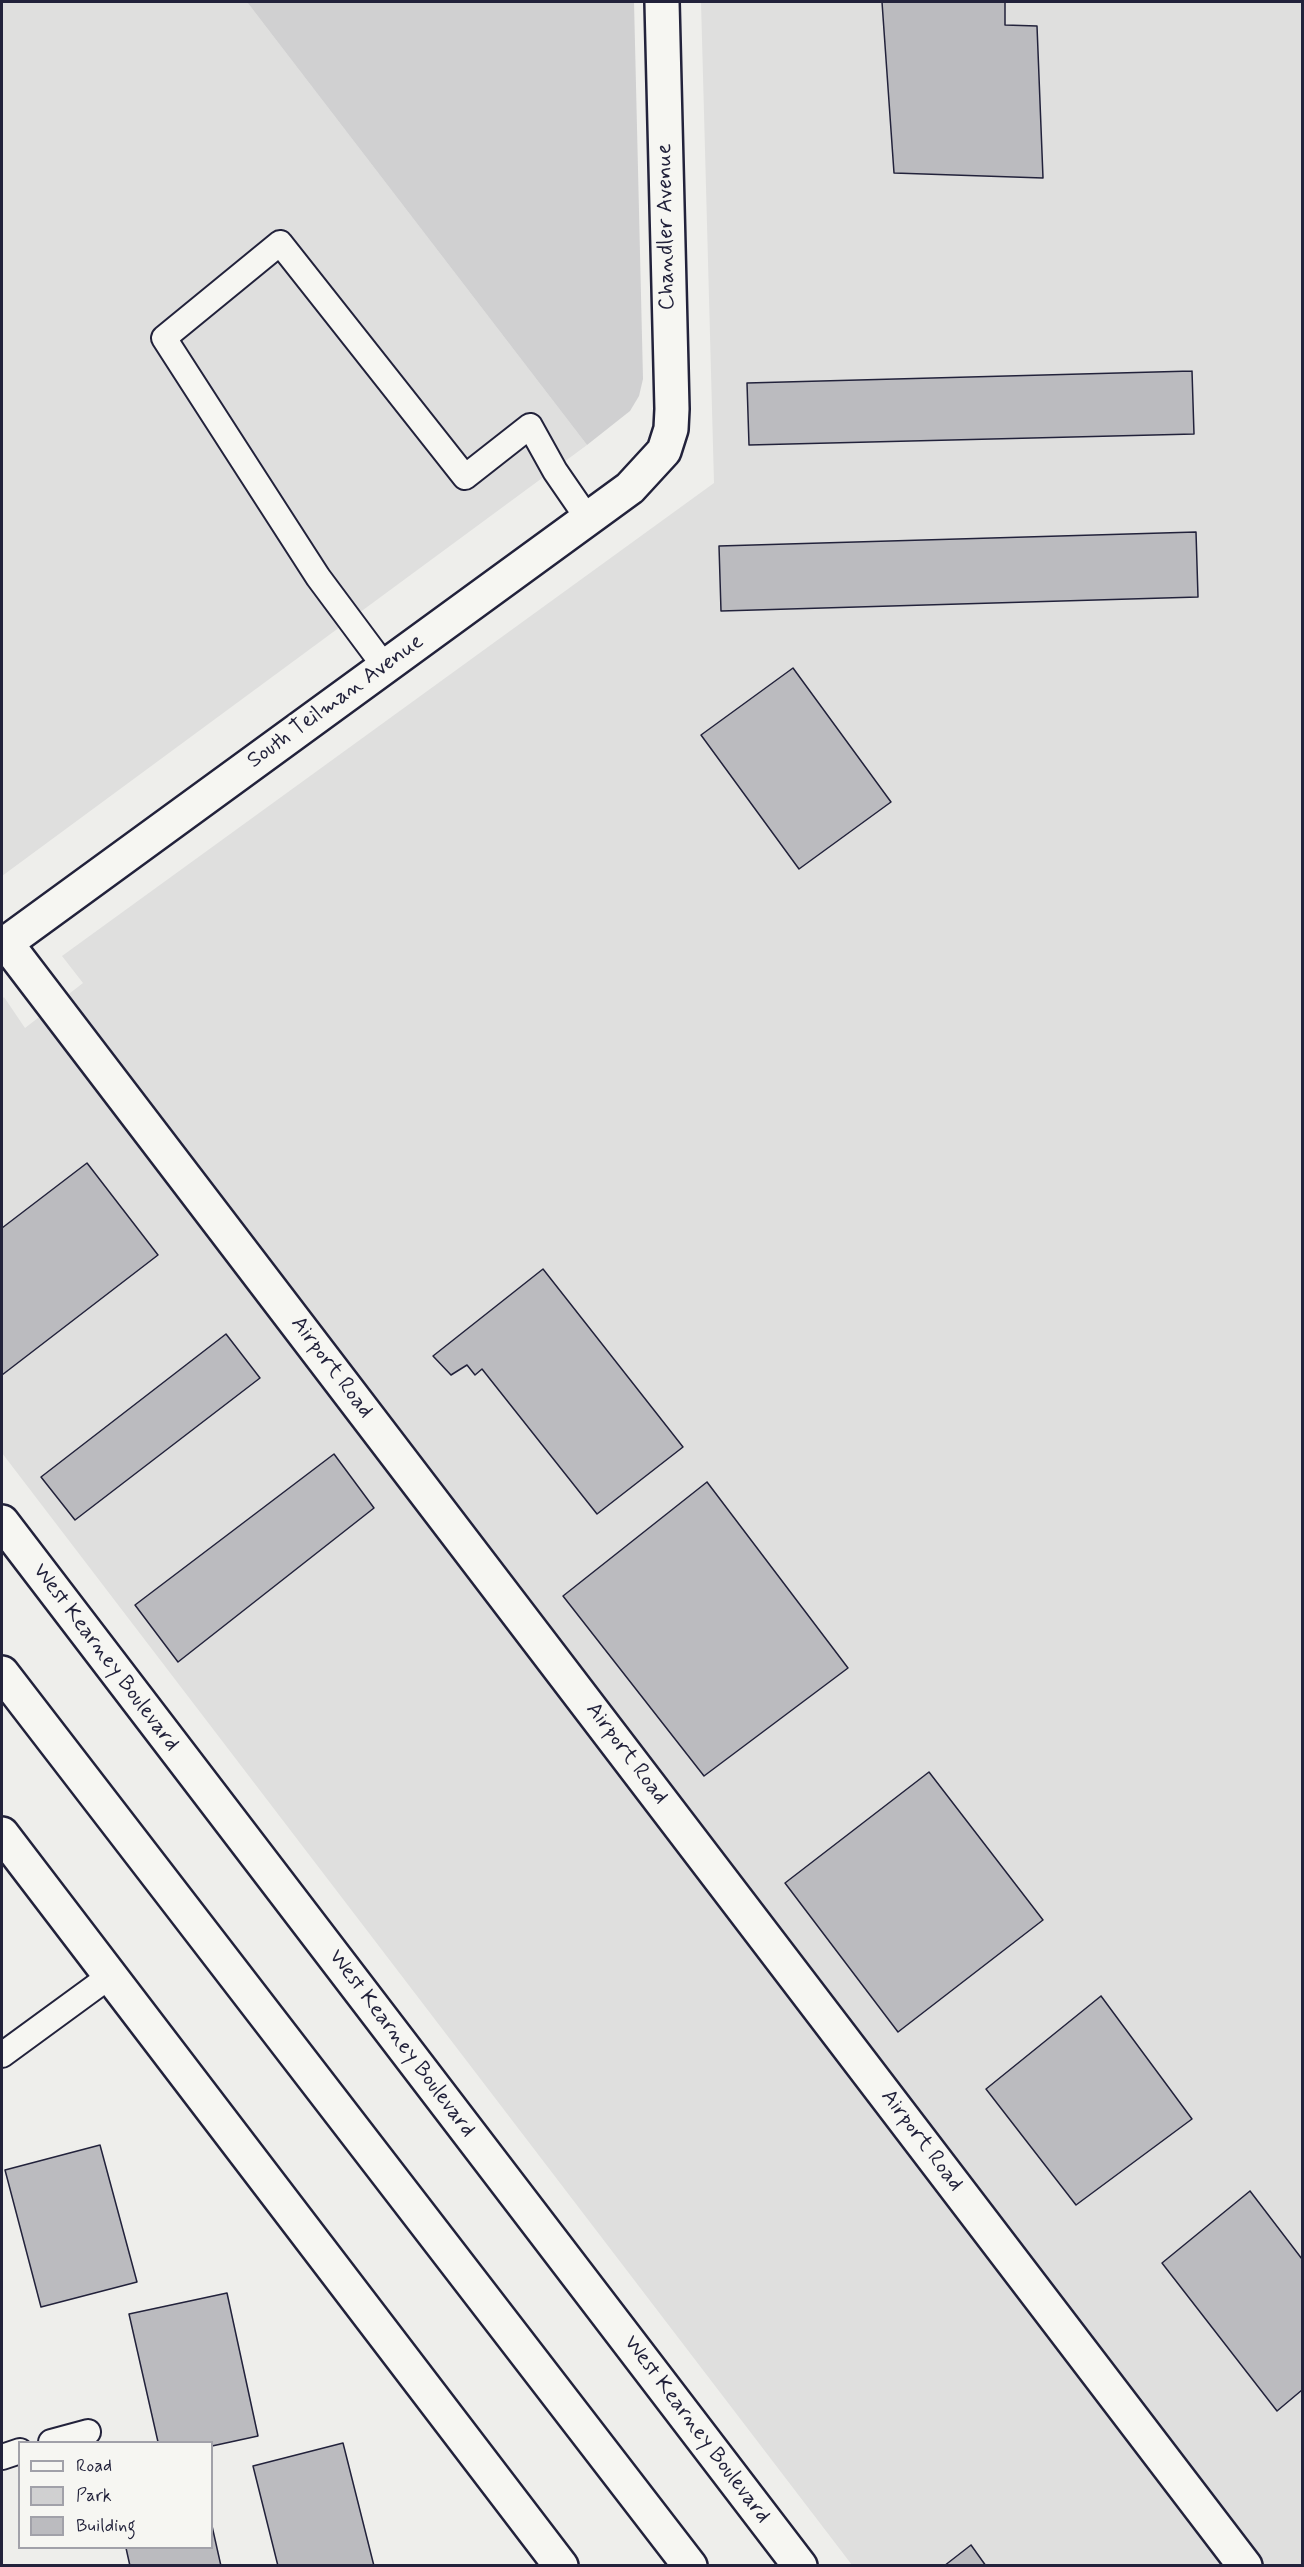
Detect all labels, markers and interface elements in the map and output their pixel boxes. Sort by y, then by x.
street label: Chandler Avenue [652,143,682,311]
street label: South Teilman Avenue [243,629,429,775]
street label: Airport Road [284,1312,378,1424]
street label: West Kearney Boulevard [26,1559,184,1757]
street label: Airport Road [579,1698,673,1810]
street label: West Kearney Boulevard [322,1945,480,2143]
street label: Airport Road [874,2085,968,2197]
street label: West Kearney Boulevard [617,2331,775,2529]
legend [18,2441,213,2549]
text: Road [76,2454,112,2478]
text: Park [76,2484,112,2508]
text: Building [76,2514,136,2538]

